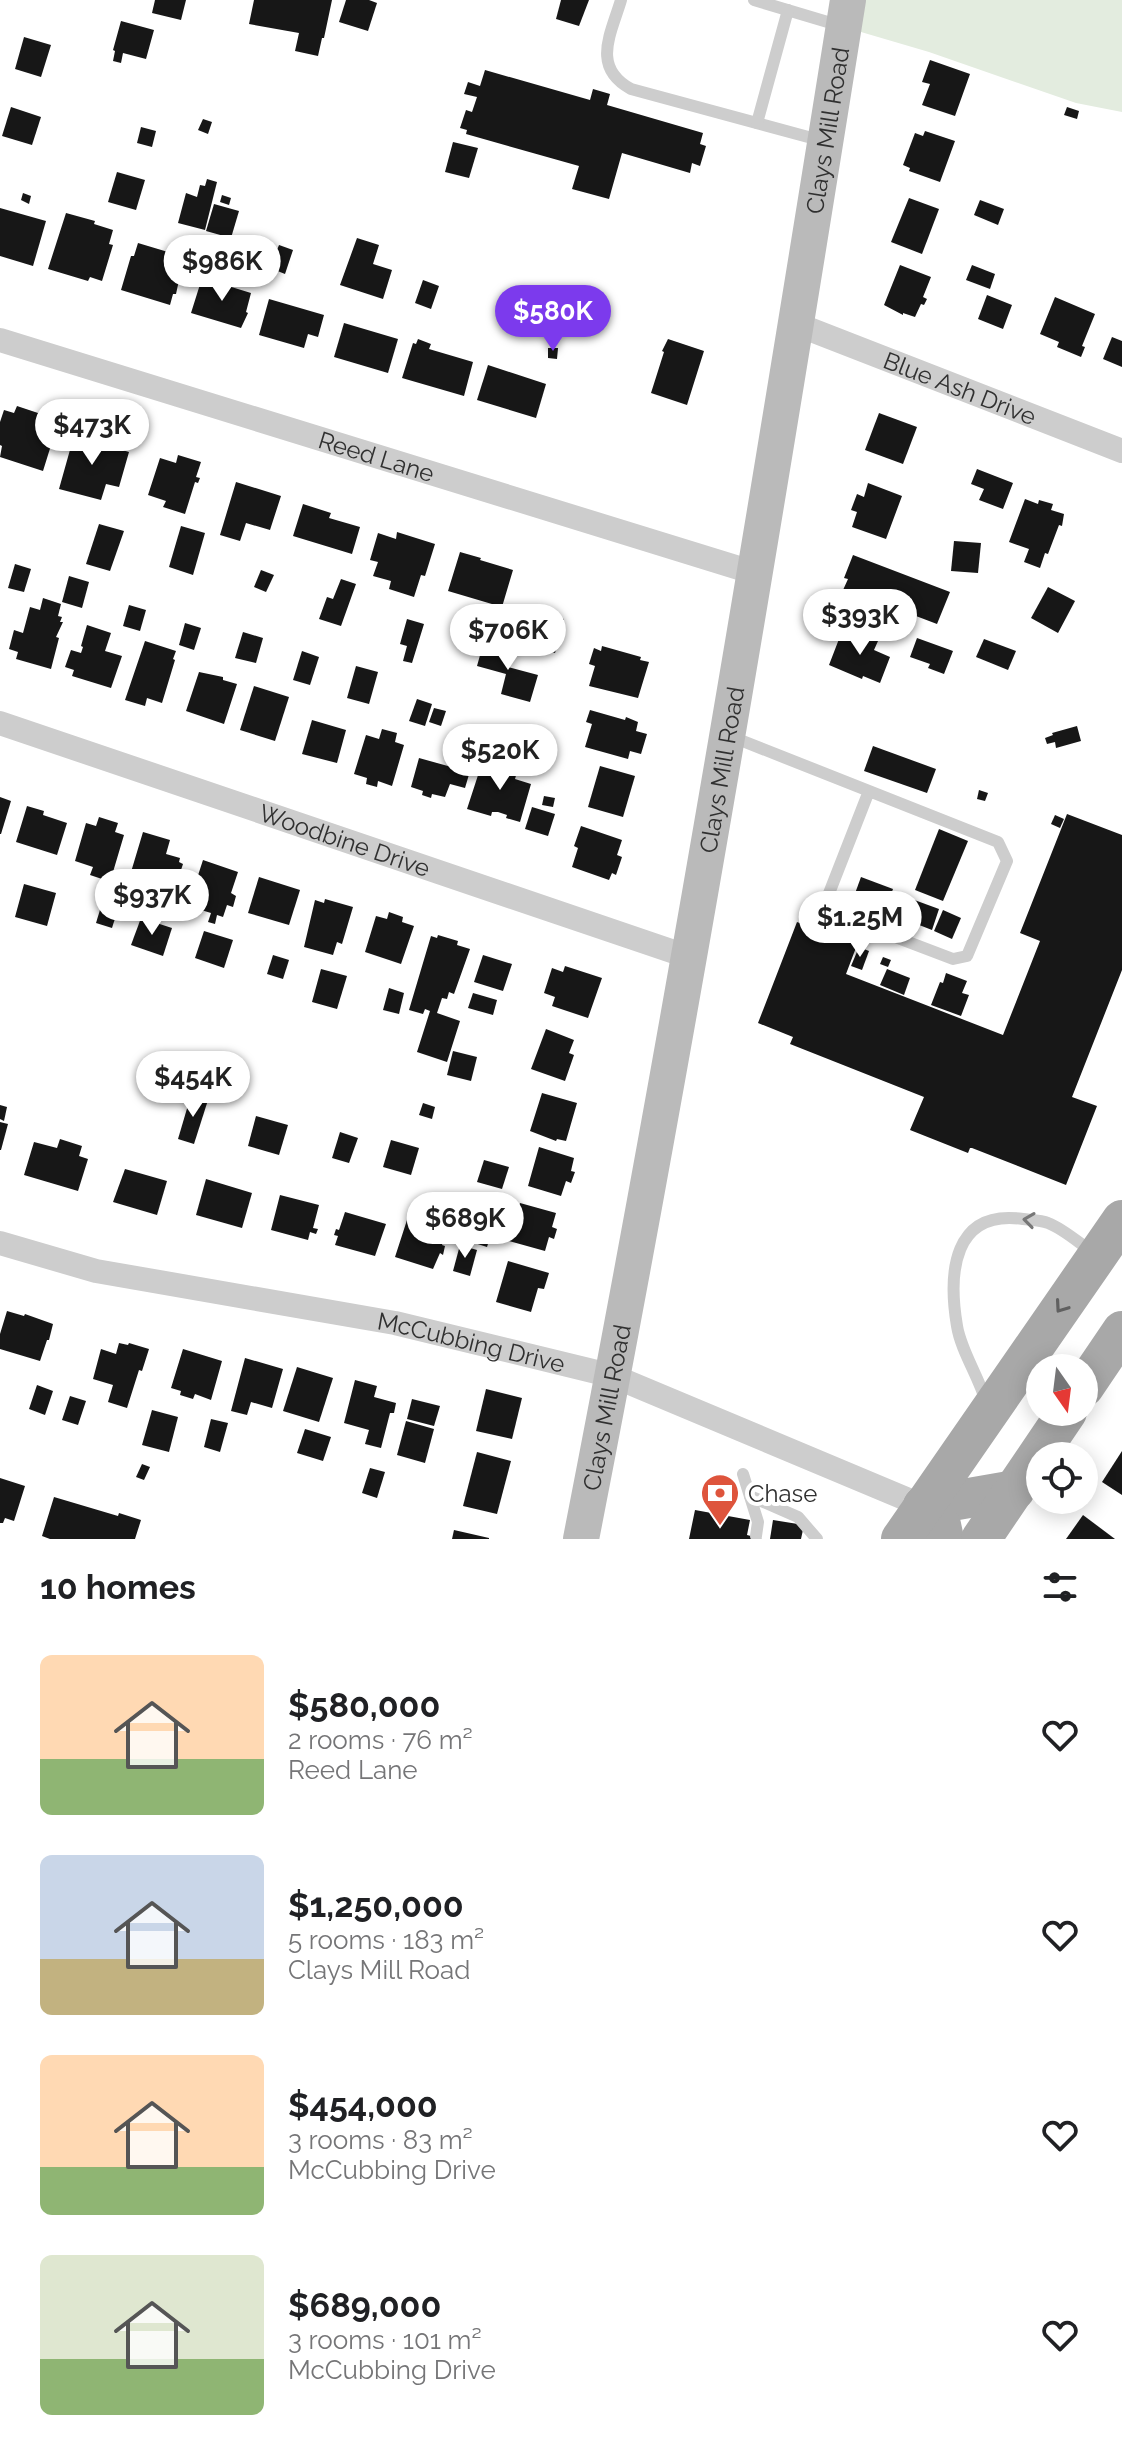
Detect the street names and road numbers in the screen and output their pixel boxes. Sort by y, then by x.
street label: Clays Mill Road [799,45,855,216]
street label: Blue Ash Drive [880,345,1040,431]
street label: Reed Lane [315,425,438,488]
street label: Clays Mill Road [693,684,750,855]
street label: Woodbine Drive [255,798,434,883]
street label: McCubbing Drive [375,1306,568,1378]
street label: Clays Mill Road [576,1322,636,1493]

